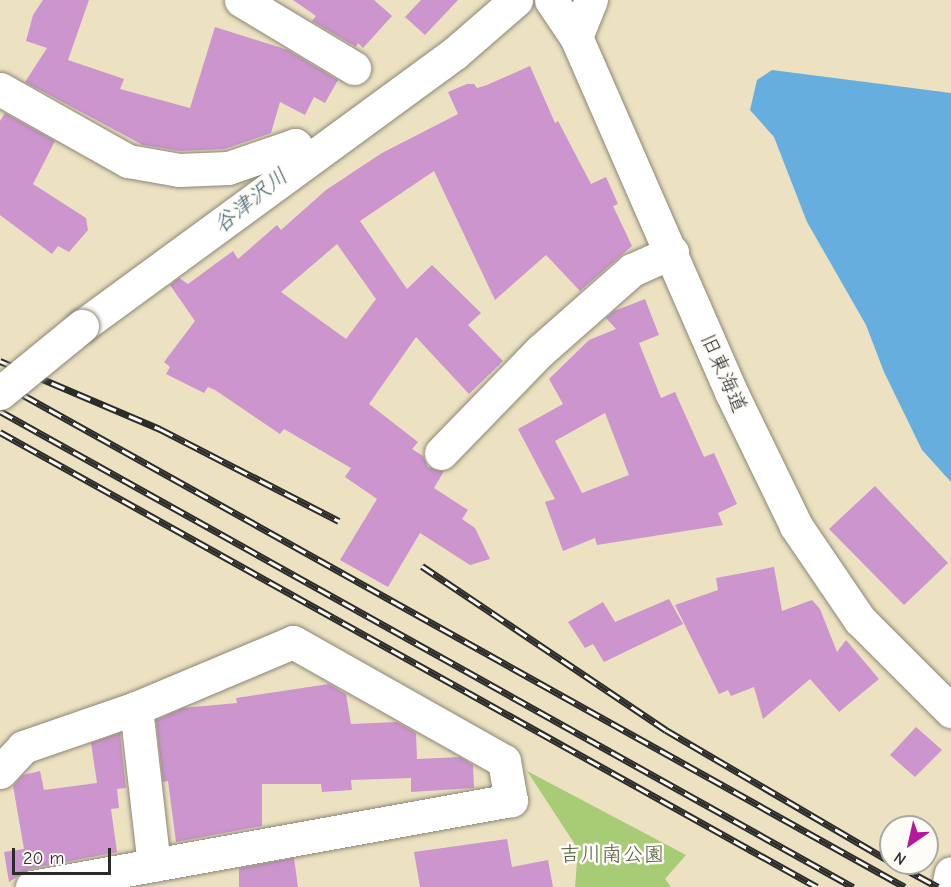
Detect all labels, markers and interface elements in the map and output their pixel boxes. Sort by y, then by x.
water label: 谷津沢川 [208,163,294,239]
street label: 旧東海道 [695,330,753,416]
north arrow [879,815,939,875]
scale bar [15,836,114,874]
park label: 吉川南公園 [560,841,664,867]
text: 20 m [23,848,64,869]
text: N [891,848,909,869]

